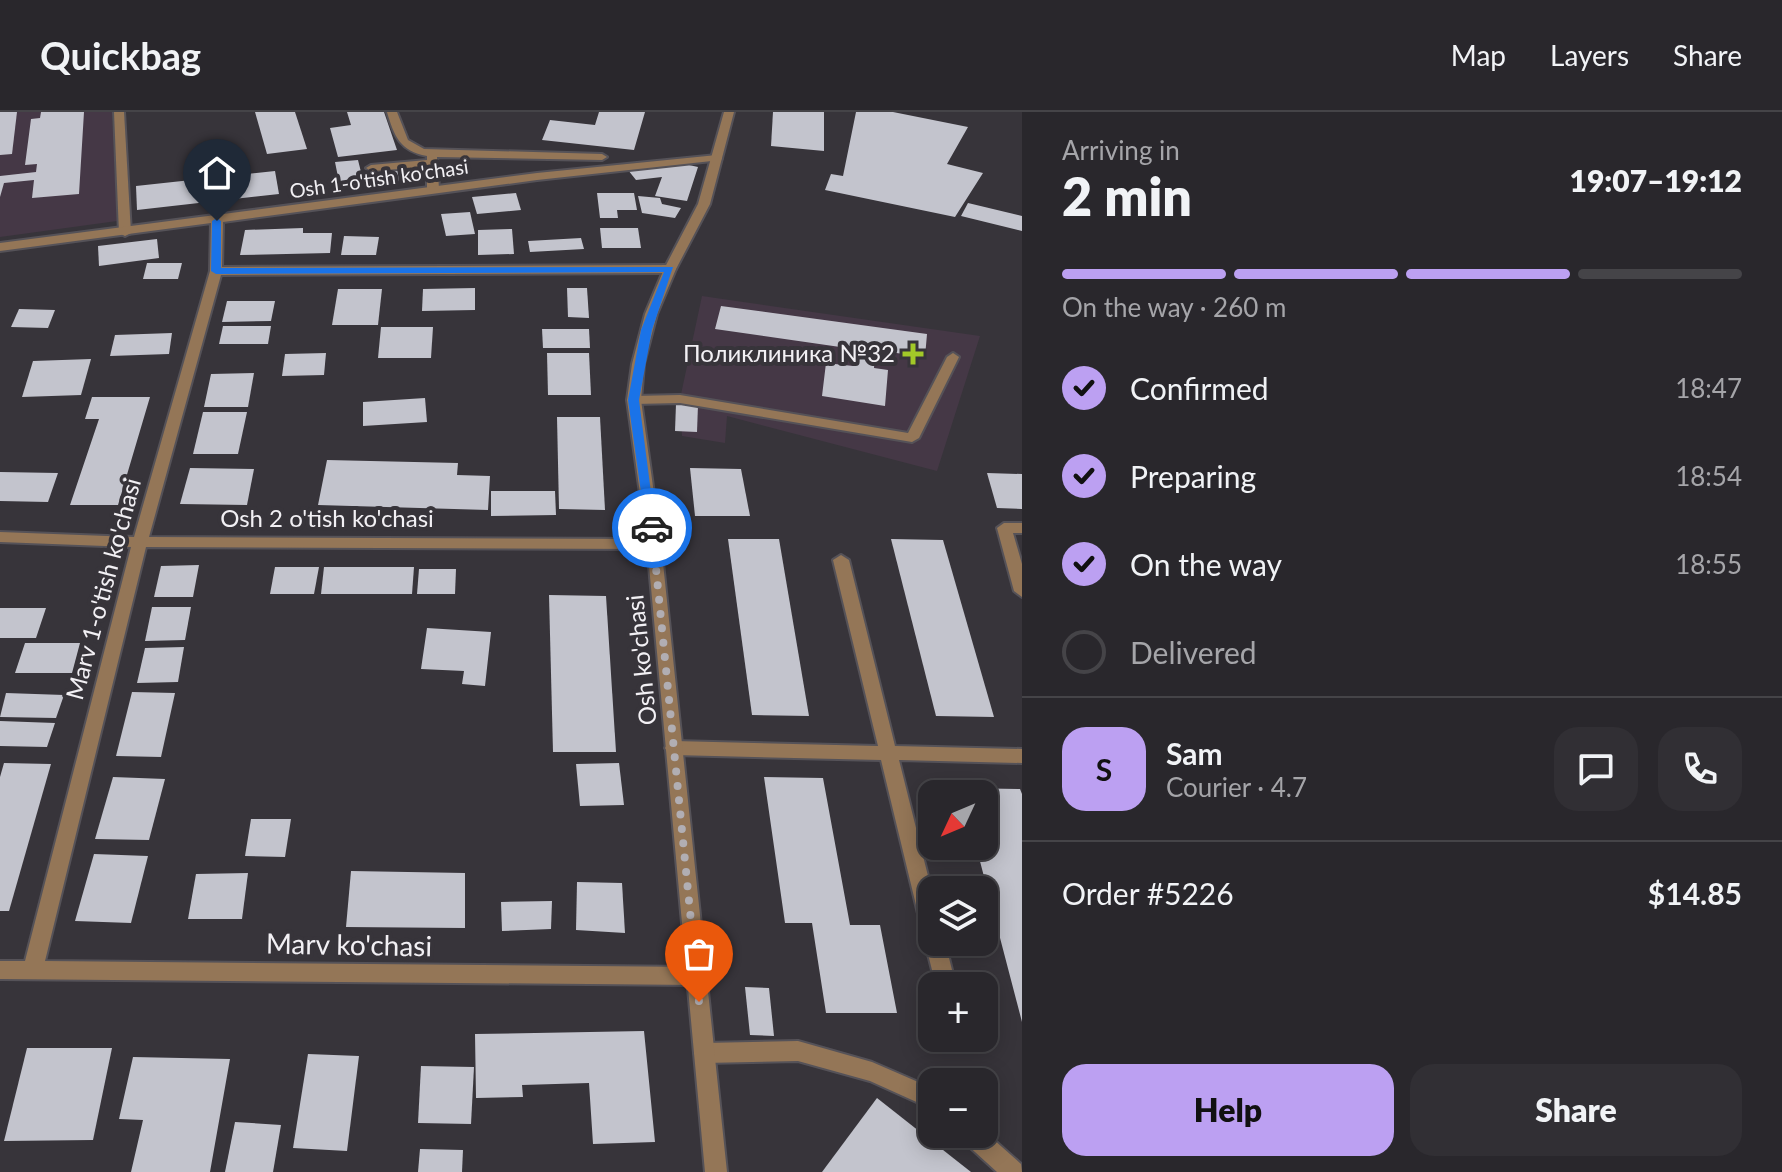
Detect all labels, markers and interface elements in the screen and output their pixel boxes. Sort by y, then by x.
text: Quickbag [40,32,201,78]
text: Map [1451,38,1506,72]
text: Layers [1550,38,1629,72]
text: Share [1673,38,1742,72]
text: Arriving in [1062,134,1180,166]
pin [183,139,251,221]
icon: home [195,151,239,195]
street label: Osh 1-o'tish ko'chasi [288,154,470,202]
text: 19:07–19:12 [1569,162,1742,198]
text: 2 min [1062,165,1192,227]
text: On the way · 260 m [1062,291,1286,323]
place label: Поликлиника №32 [683,338,895,367]
marker: Поликлиника №32 [902,343,924,365]
icon: check [1062,366,1106,410]
text: Confirmed [1130,370,1269,406]
text: 18:47 [1675,372,1742,404]
icon: check [1062,454,1106,498]
text: Preparing [1130,458,1256,494]
text: 18:54 [1675,460,1742,492]
street label: Marv 1-o'tish ko'chasi [59,475,146,703]
courier [612,488,692,568]
street label: Osh 2 o'tish ko'chasi [220,503,434,532]
icon: car [630,506,674,550]
icon: check [1062,542,1106,586]
text: On the way [1130,546,1282,582]
text: 18:55 [1675,548,1742,580]
street label: Osh ko'chasi [619,594,662,727]
text: Delivered [1130,634,1257,670]
button: chat [1554,727,1638,811]
button: phone [1658,727,1742,811]
text: Sam [1166,735,1223,771]
text: S [1096,751,1112,787]
text: Courier · 4.7 [1166,771,1307,803]
north arrow [918,780,998,860]
map controls [918,780,998,1148]
text: Order #5226 [1062,875,1234,911]
text: $14.85 [1648,875,1742,911]
button: layers [918,876,998,956]
pin [665,920,733,1002]
street label: Marv ko'chasi [266,926,432,962]
icon: bag [677,932,721,976]
button: + [918,972,998,1052]
button: Help [1062,1064,1394,1156]
button: Share [1410,1064,1742,1156]
button: − [918,1068,998,1148]

